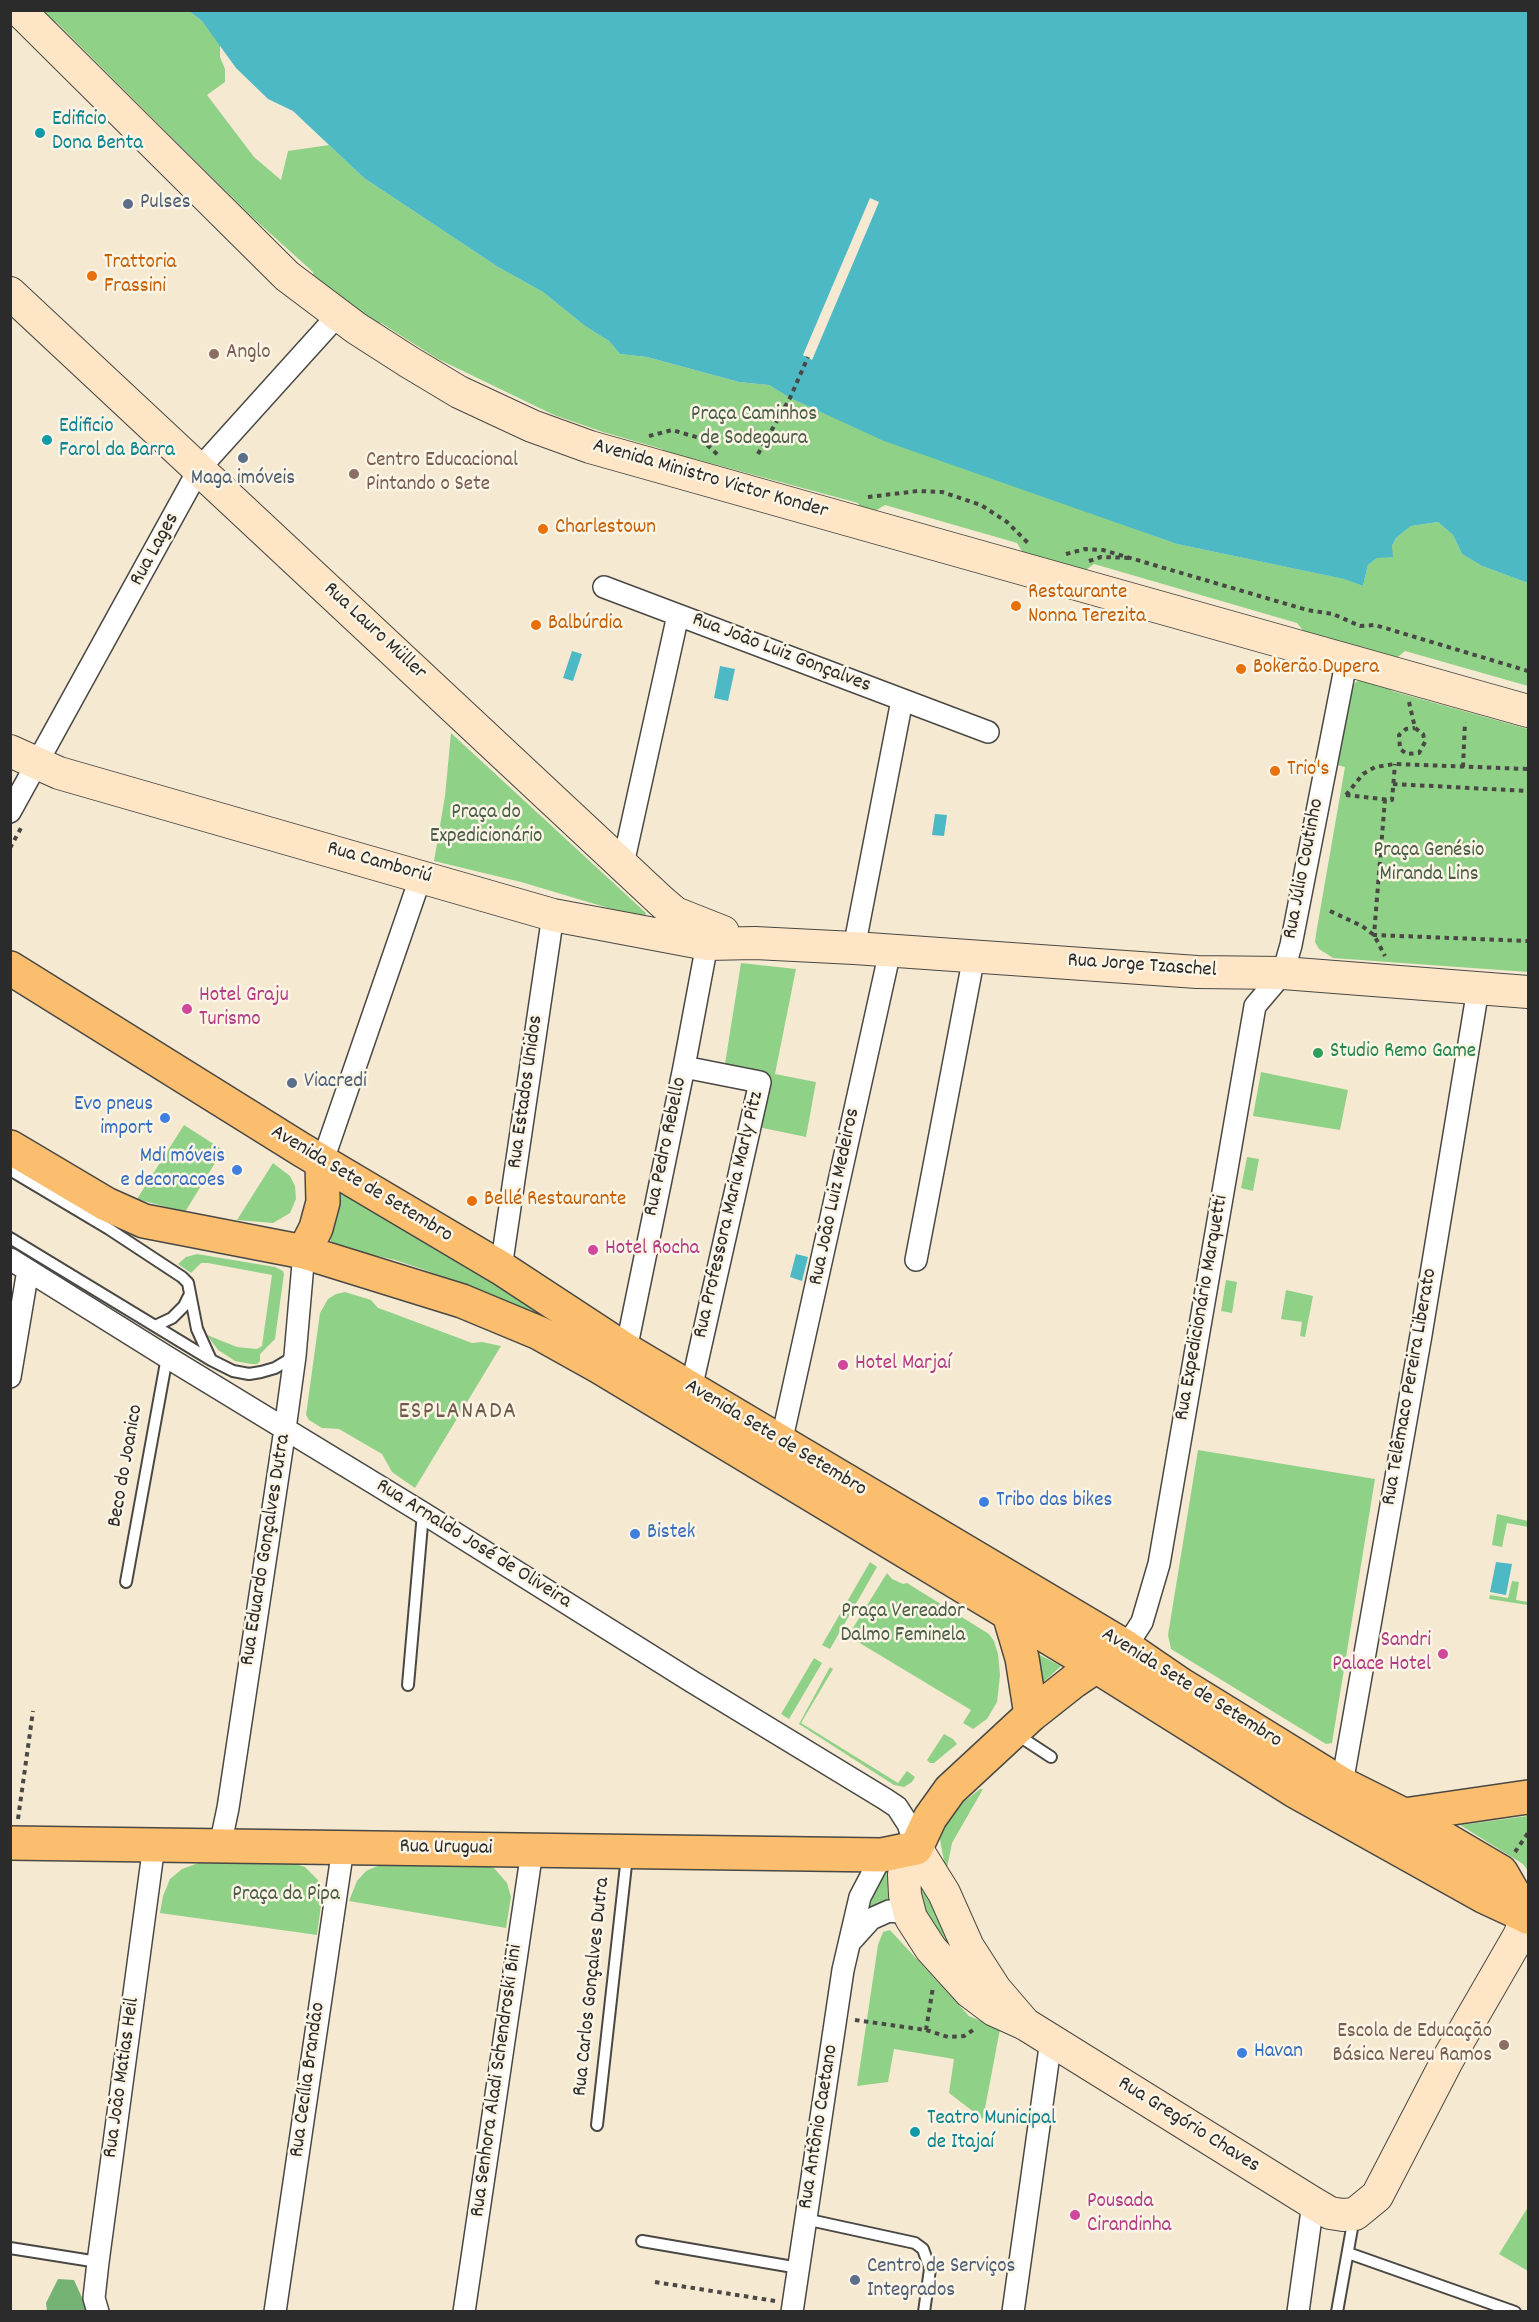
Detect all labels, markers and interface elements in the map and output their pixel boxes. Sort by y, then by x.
place label: Edificio Dona Benta [52,108,143,158]
marker: Edificio Dona Benta [33,126,47,140]
place label: Pulses [140,191,191,217]
marker: Pulses [121,197,135,211]
place label: Trattoria Frassini [104,251,176,301]
marker: Trattoria Frassini [85,269,99,283]
place label: Anglo [226,341,271,367]
marker: Anglo [207,347,221,361]
park label: Praça Caminhos de Sodegaura [691,403,817,453]
place label: Edificio Farol da Barra [59,415,175,465]
marker: Edificio Farol da Barra [40,433,54,447]
street label: Avenida Ministro Victor Konder [590,434,830,526]
place label: Centro Educacional Pintando o Sete [366,449,518,499]
marker: Maga imóveis [236,451,250,465]
place label: Maga imóveis [191,467,295,493]
marker: Centro Educacional Pintando o Sete [347,467,361,481]
street label: Rua Lages [126,509,186,591]
place label: Charlestown [555,516,656,542]
marker: Charlestown [536,522,550,536]
street label: Rua Lauro Müller [317,578,431,686]
place label: Restaurante Nonna Terezita [1028,581,1146,631]
marker: Restaurante Nonna Terezita [1009,599,1023,613]
street label: Rua João Luiz Gonçalves [688,608,874,700]
place label: Balbúrdia [548,612,622,638]
marker: Balbúrdia [529,618,543,632]
place label: Bokerão Dupera [1253,656,1379,682]
marker: Bokerão Dupera [1234,662,1248,676]
place label: Trio's [1287,758,1329,784]
marker: Trio's [1268,764,1282,778]
street label: Rua Júlio Coutinho [1279,797,1331,941]
park label: Praça do Expedicionário [430,801,542,851]
street label: Rua Camboriú [324,837,434,891]
park label: Praça Genésio Miranda Lins [1374,839,1484,889]
street label: Rua Jorge Tzaschel [1067,949,1217,985]
place label: Hotel Graju Turismo [199,984,289,1034]
marker: Hotel Graju Turismo [180,1002,194,1016]
street label: Rua Estados Unidos [504,1014,550,1170]
place label: Studio Remo Game [1330,1040,1476,1066]
marker: Studio Remo Game [1311,1046,1325,1060]
place label: Viacredi [304,1070,367,1096]
street label: Rua Pedro Rebello [640,1075,694,1219]
marker: Viacredi [285,1076,299,1090]
street label: Rua Professora Maria Marly Pitz [689,1089,771,1341]
place label: Evo pneus import [74,1093,153,1143]
street label: Rua João Luiz Medeiros [805,1106,867,1288]
marker: Evo pneus import [158,1111,172,1125]
street label: Avenida Sete de Setembro [265,1121,457,1249]
place label: Mdi móveis e decoracoes [121,1145,225,1195]
marker: Mdi móveis e decoracoes [230,1163,244,1177]
place label: Bellé Restaurante [484,1188,626,1214]
street label: Rua Expedicionário Marquetti [1171,1193,1235,1423]
marker: Bellé Restaurante [465,1194,479,1208]
place label: Hotel Rocha [605,1237,699,1263]
marker: Hotel Rocha [586,1243,600,1257]
street label: Rua Telêmaco Pereira Liberato [1378,1267,1444,1507]
place label: Hotel Marjaí [855,1352,951,1378]
marker: Hotel Marjaí [836,1358,850,1372]
street label: Avenida Sete de Setembro [679,1375,871,1503]
district label: ESPLANADA [398,1400,518,1428]
street label: Beco do Joanico [104,1403,150,1529]
street label: Rua Eduardo Gonçalves Dutra [236,1433,298,1667]
street label: Rua Arnaldo José de Oliveira [371,1475,575,1615]
place label: Tribo das bikes [996,1489,1112,1515]
marker: Tribo das bikes [977,1495,991,1509]
place label: Bistek [647,1521,695,1547]
marker: Bistek [628,1527,642,1541]
park label: Praça Vereador Dalmo Feminela [841,1600,965,1650]
street label: Avenida Sete de Setembro [1096,1623,1286,1755]
place label: Sandri Palace Hotel [1332,1629,1431,1679]
marker: Sandri Palace Hotel [1436,1647,1450,1661]
street label: Rua Uruguai [399,1836,493,1862]
street label: Rua Carlos Gonçalves Dutra [569,1876,617,2098]
park label: Praça da Pipa [232,1883,340,1909]
street label: Rua Senhora Aladi Schendroski Bini [466,1943,530,2219]
street label: Rua João Matias Heil [99,1996,147,2160]
street label: Rua Cecília Brandão [286,2001,332,2159]
place label: Escola de Educação Básica Nereu Ramos [1333,2020,1492,2070]
marker: Escola de Educação Básica Nereu Ramos [1497,2038,1511,2052]
place label: Havan [1254,2040,1303,2066]
street label: Rua Antônio Caetano [795,2043,845,2211]
marker: Havan [1235,2046,1249,2060]
street label: Rua Gregório Chaves [1112,2072,1264,2180]
place label: Teatro Municipal de Itajaí [927,2107,1056,2157]
marker: Teatro Municipal de Itajaí [908,2125,922,2139]
place label: Pousada Cirandinha [1087,2190,1171,2240]
marker: Pousada Cirandinha [1068,2208,1082,2222]
place label: Centro de Serviços Integrados [867,2255,1015,2305]
marker: Centro de Serviços Integrados [848,2273,862,2287]

